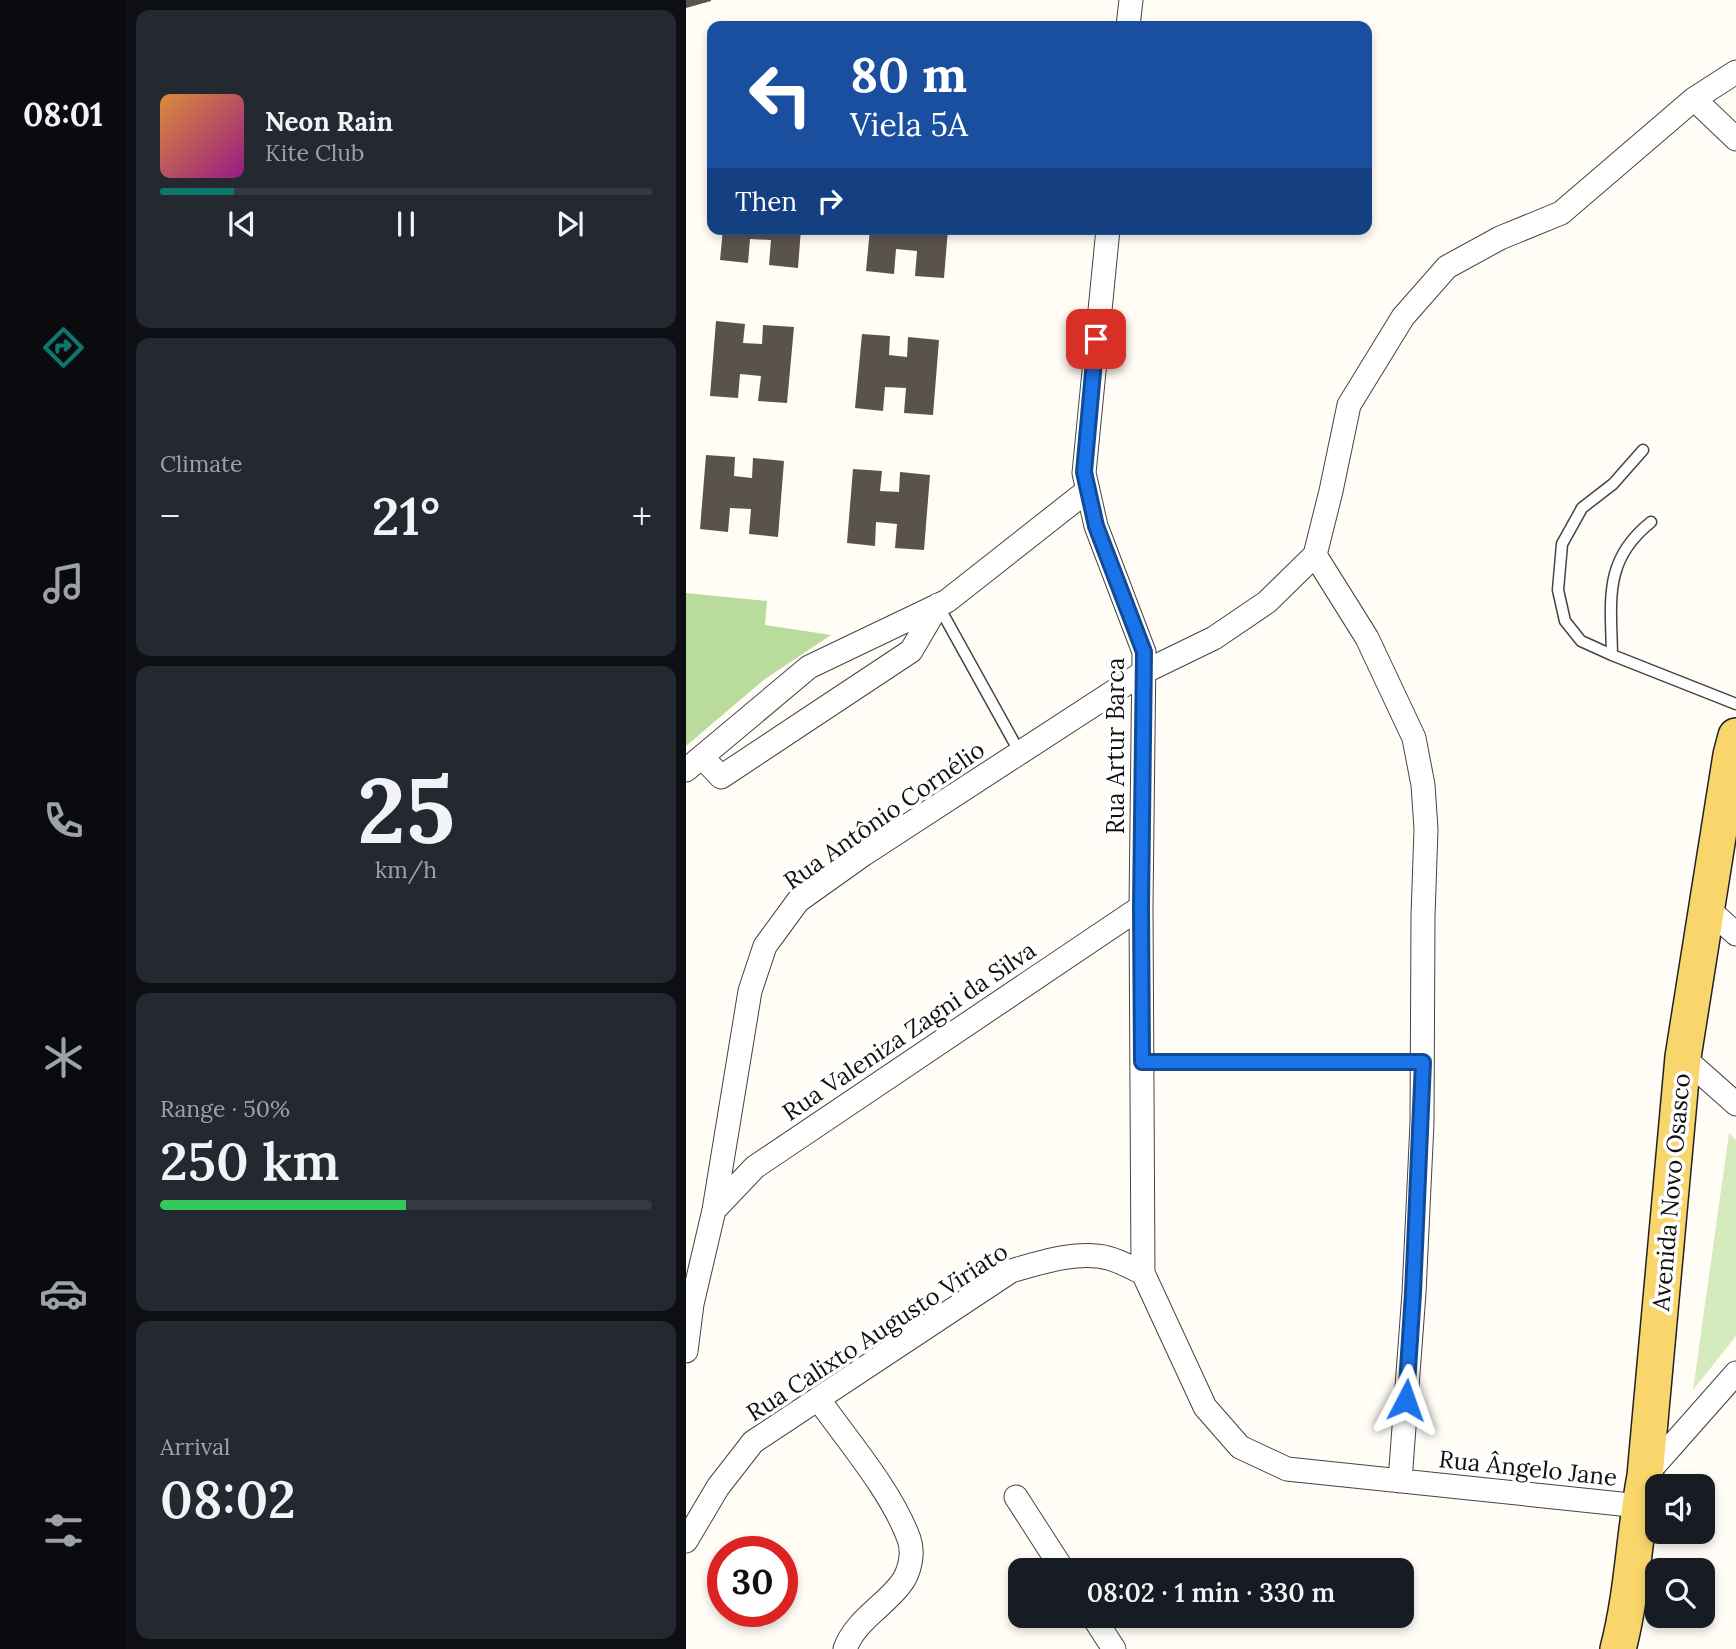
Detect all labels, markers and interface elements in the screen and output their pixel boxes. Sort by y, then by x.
text: 80 m [850,43,967,105]
icon: left [735,49,826,140]
text: 08:01 [23,94,103,135]
text: Viela 5A [850,104,968,145]
text: Neon Rain [265,105,393,138]
text: Kite Club [265,138,364,167]
icon: right [811,182,849,220]
text: Then [735,185,797,218]
icon: previous [223,205,261,243]
icon: pause [387,205,425,243]
icon: next [551,205,589,243]
pin [1066,309,1126,369]
icon: arrive [1077,320,1115,358]
icon: directions [39,323,88,372]
text: Climate [160,449,242,478]
text: 21° [372,483,440,549]
text: − [160,492,180,540]
text: + [632,492,652,540]
icon: music [39,559,88,608]
street label: Rua Artur Barca [1100,658,1131,834]
street label: Rua Antônio Cornélio [777,734,991,896]
text: 25 [357,751,455,868]
icon: phone [39,796,88,845]
text: km/h [375,855,437,884]
street label: Rua Valeniza Zagni da Silva [776,934,1042,1128]
icon: climate [39,1033,88,1082]
street label: Avenida Novo Osasco [1645,1072,1697,1313]
text: Range · 50% [160,1094,290,1123]
text: 250 km [160,1128,340,1194]
street label: Rua Calixto Augusto Viriato [741,1236,1013,1428]
icon: car [39,1269,88,1318]
position arrow [1369,1363,1443,1437]
text: Arrival [160,1432,230,1461]
street label: Rua Ângelo Jane [1437,1443,1619,1493]
text: 08:02 [160,1466,296,1532]
map controls [1645,1474,1715,1628]
button: sound [1645,1474,1715,1544]
icon: filters [39,1506,88,1555]
speed limit sign: 30 [707,1536,798,1627]
button: search [1645,1558,1715,1628]
text: 08:02 · 1 min · 330 m [1087,1576,1335,1609]

